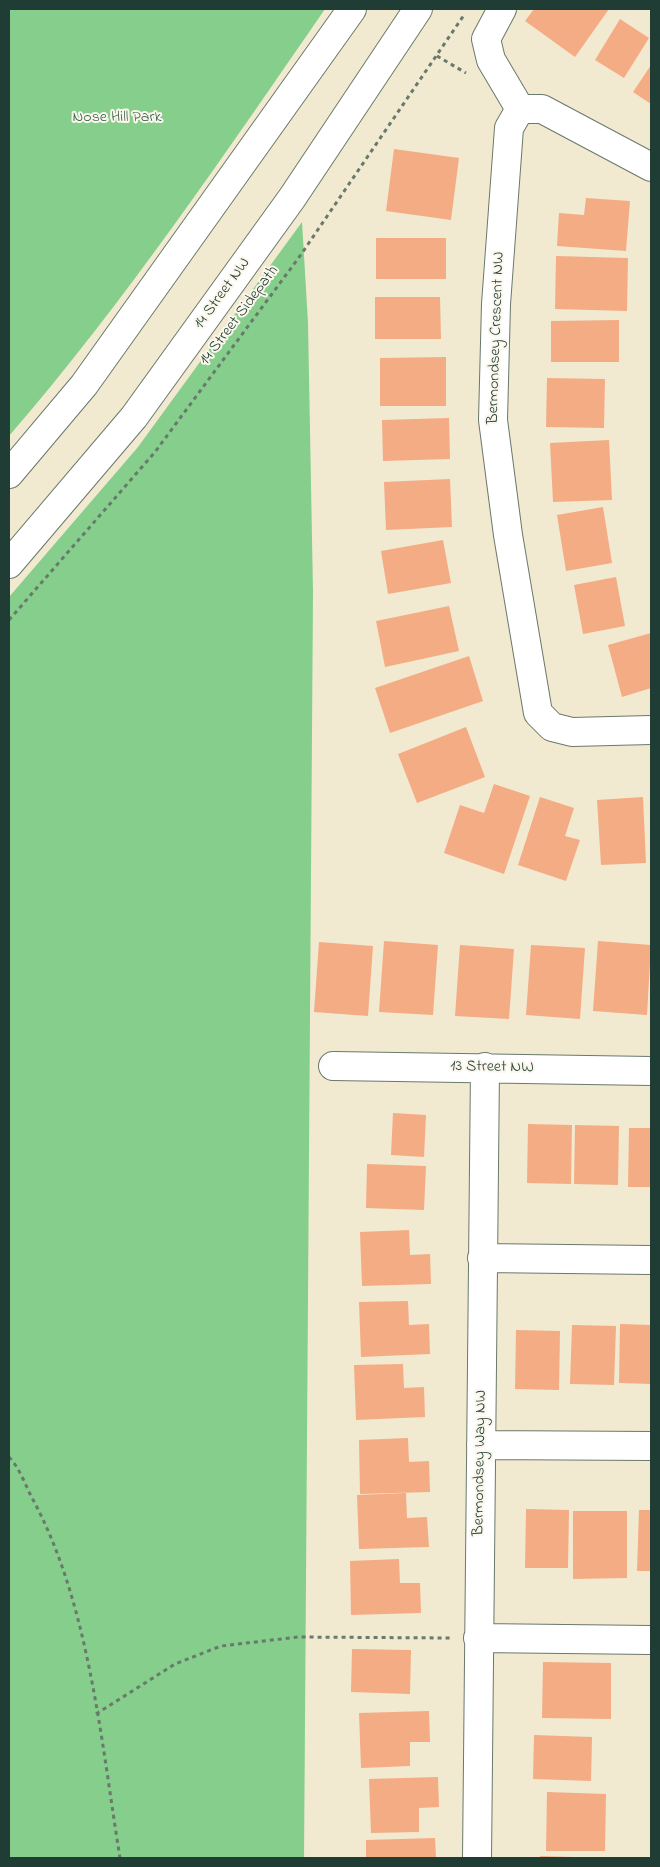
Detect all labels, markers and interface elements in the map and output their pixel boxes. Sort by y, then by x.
park label: Nose Hill Park [73,108,161,128]
street label: Bermondsey Crescent NW [484,251,510,425]
street label: 14 Street NW [191,255,255,333]
street label: 14 Street Sidepath [196,262,284,370]
street label: 13 Street NW [450,1058,534,1078]
street label: Bermondsey Way NW [470,1390,492,1536]

